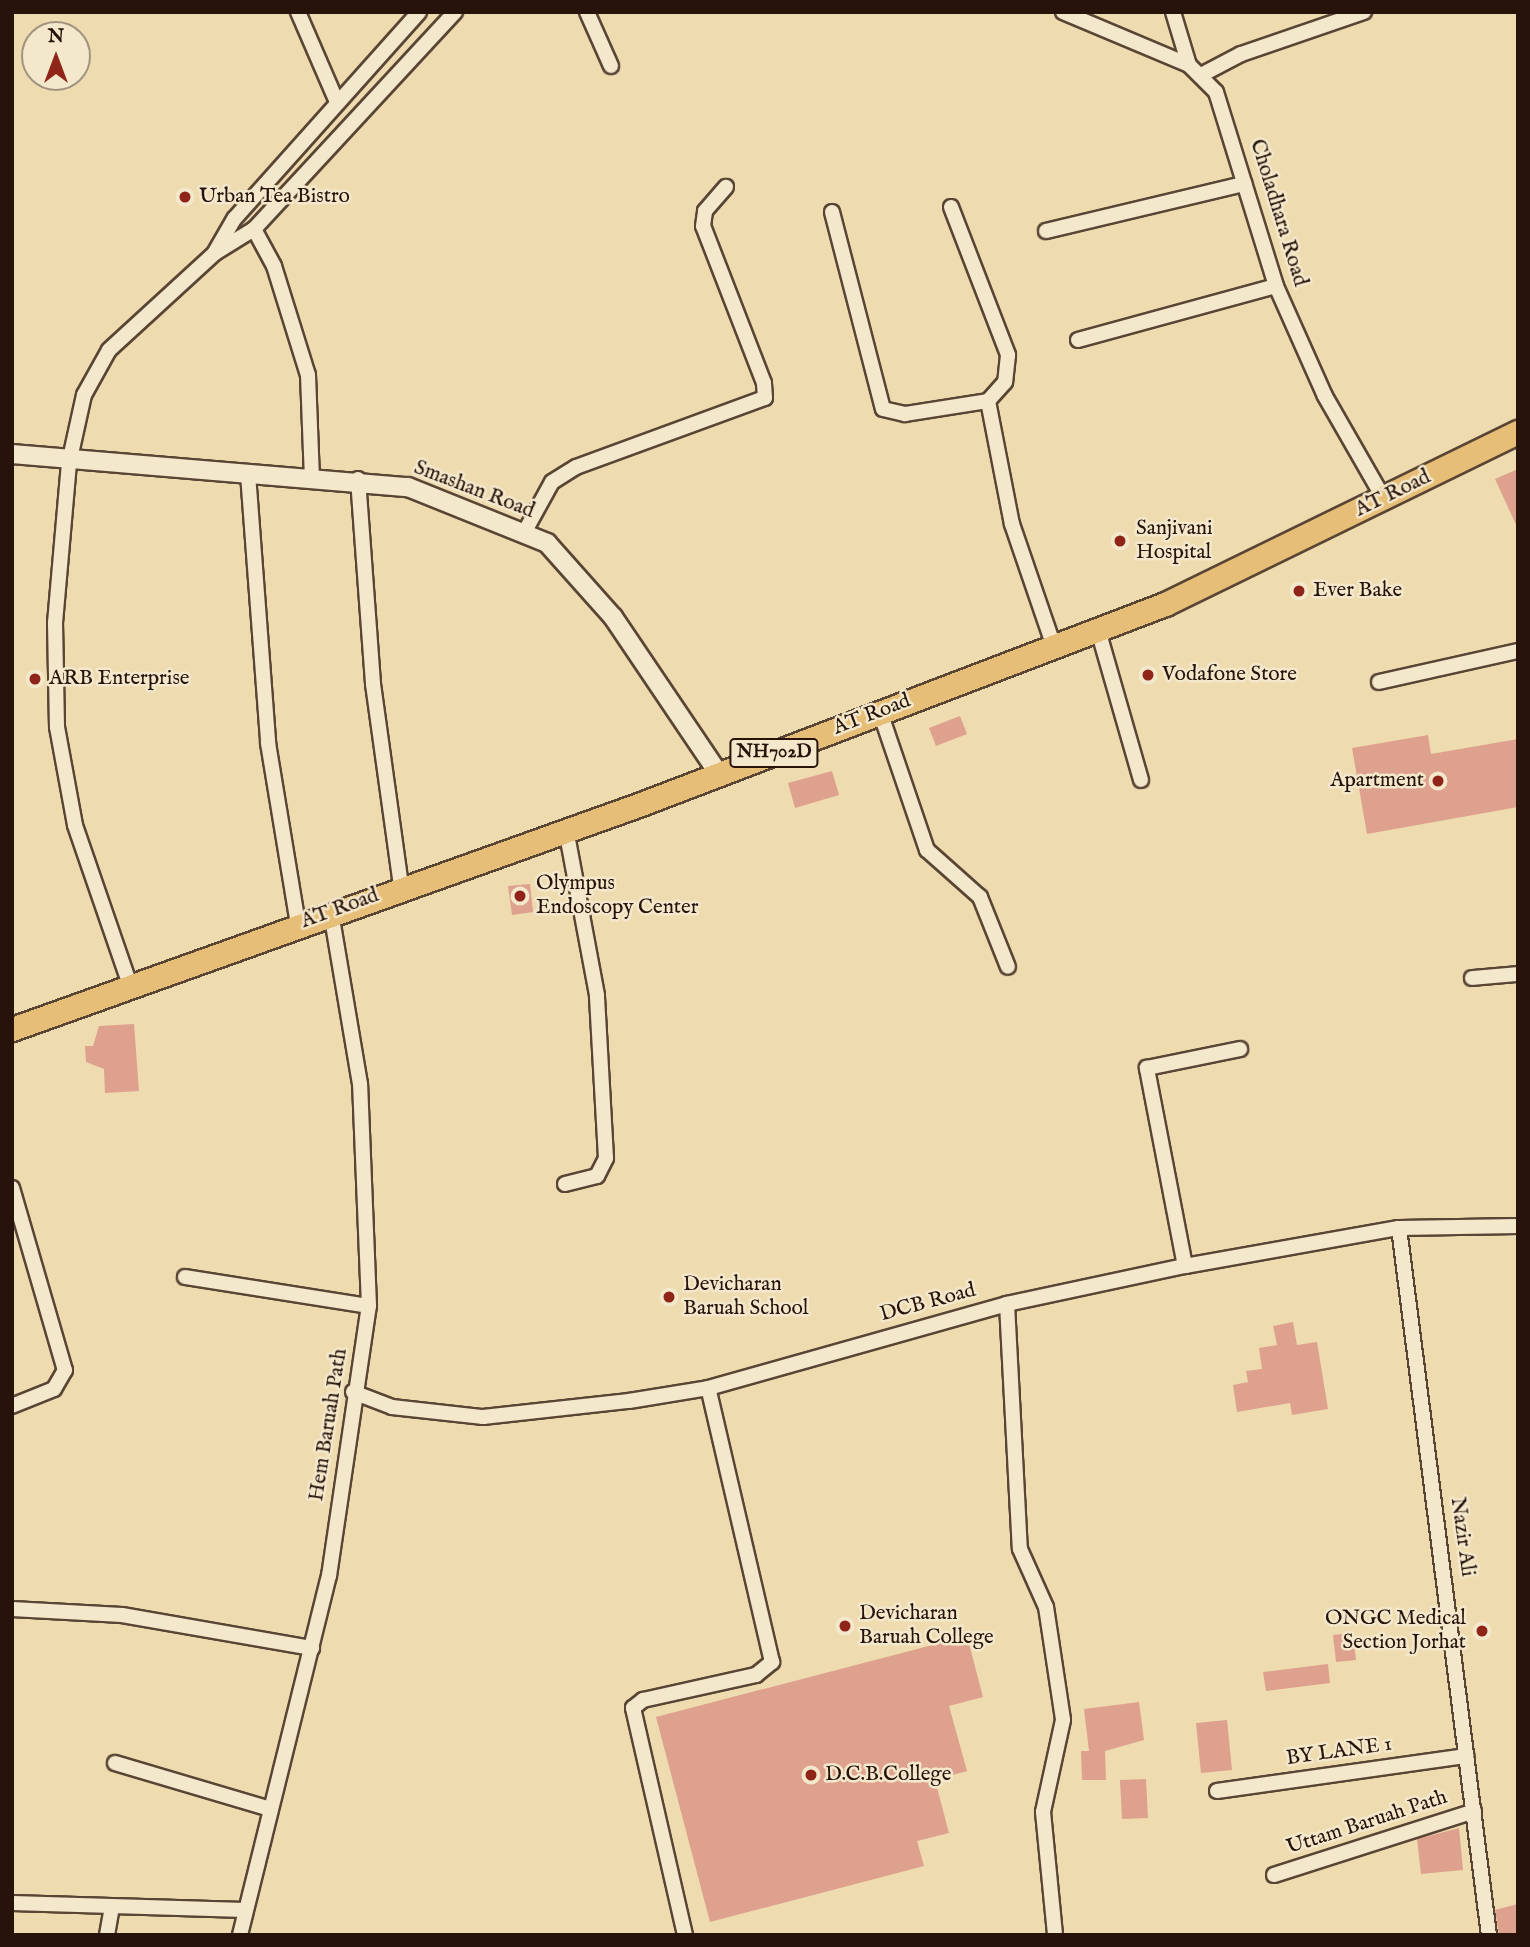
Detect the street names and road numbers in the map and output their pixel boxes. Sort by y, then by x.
street label: Choladhara Road [1244,136,1312,290]
street label: Smashan Road [410,455,538,525]
street label: AT Road [1351,465,1435,523]
street label: AT Road [830,689,914,741]
road number: NH702D [728,738,820,768]
street label: AT Road [298,883,382,935]
street label: DCB Road [877,1278,979,1328]
street label: Hem Baruah Path [305,1347,353,1503]
street label: Nazir Ali [1444,1496,1480,1578]
street label: BY LANE 1 [1285,1732,1393,1772]
street label: Uttam Baruah Path [1283,1785,1451,1861]

